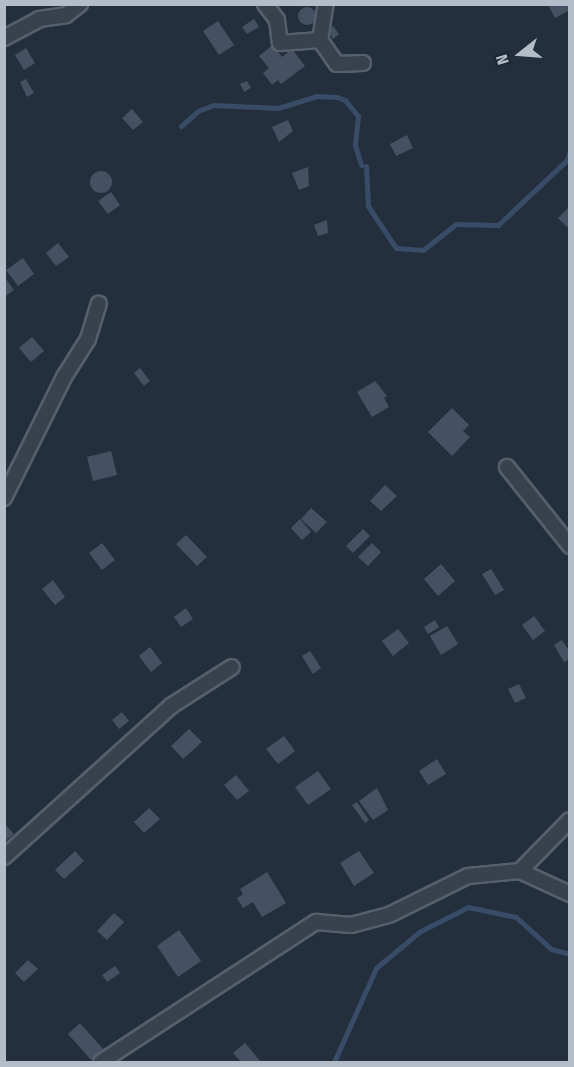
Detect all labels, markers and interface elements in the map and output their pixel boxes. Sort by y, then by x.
north arrow [490,24,550,84]
text: N [492,52,513,67]

